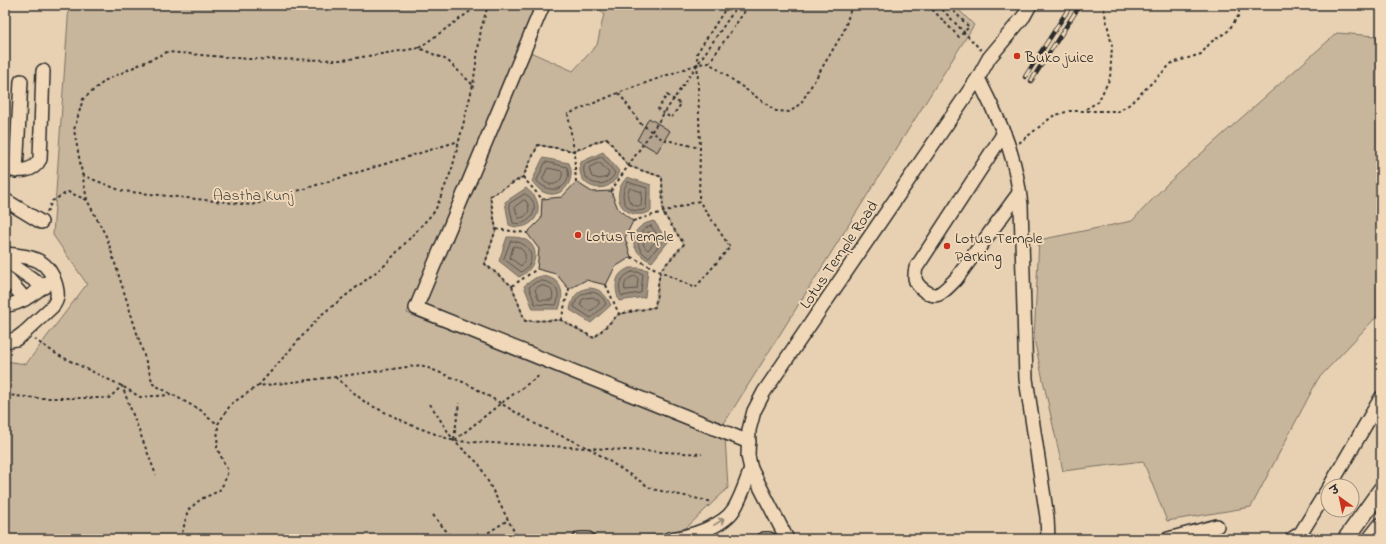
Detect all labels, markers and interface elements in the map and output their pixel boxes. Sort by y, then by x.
place label: Buko juice [1024,46,1094,70]
marker: Buko juice [1012,51,1022,61]
park label: Aastha Kunj [213,184,294,208]
street label: Lotus Temple Road [794,196,885,314]
place label: Lotus Temple [586,225,675,249]
place label: Lotus Temple Parking [955,227,1044,269]
marker: Lotus Temple [573,230,583,240]
marker: Lotus Temple Parking [942,241,952,251]
north arrow [1320,478,1360,518]
text: उ [1327,481,1344,500]
one-way arrow [713,517,725,525]

